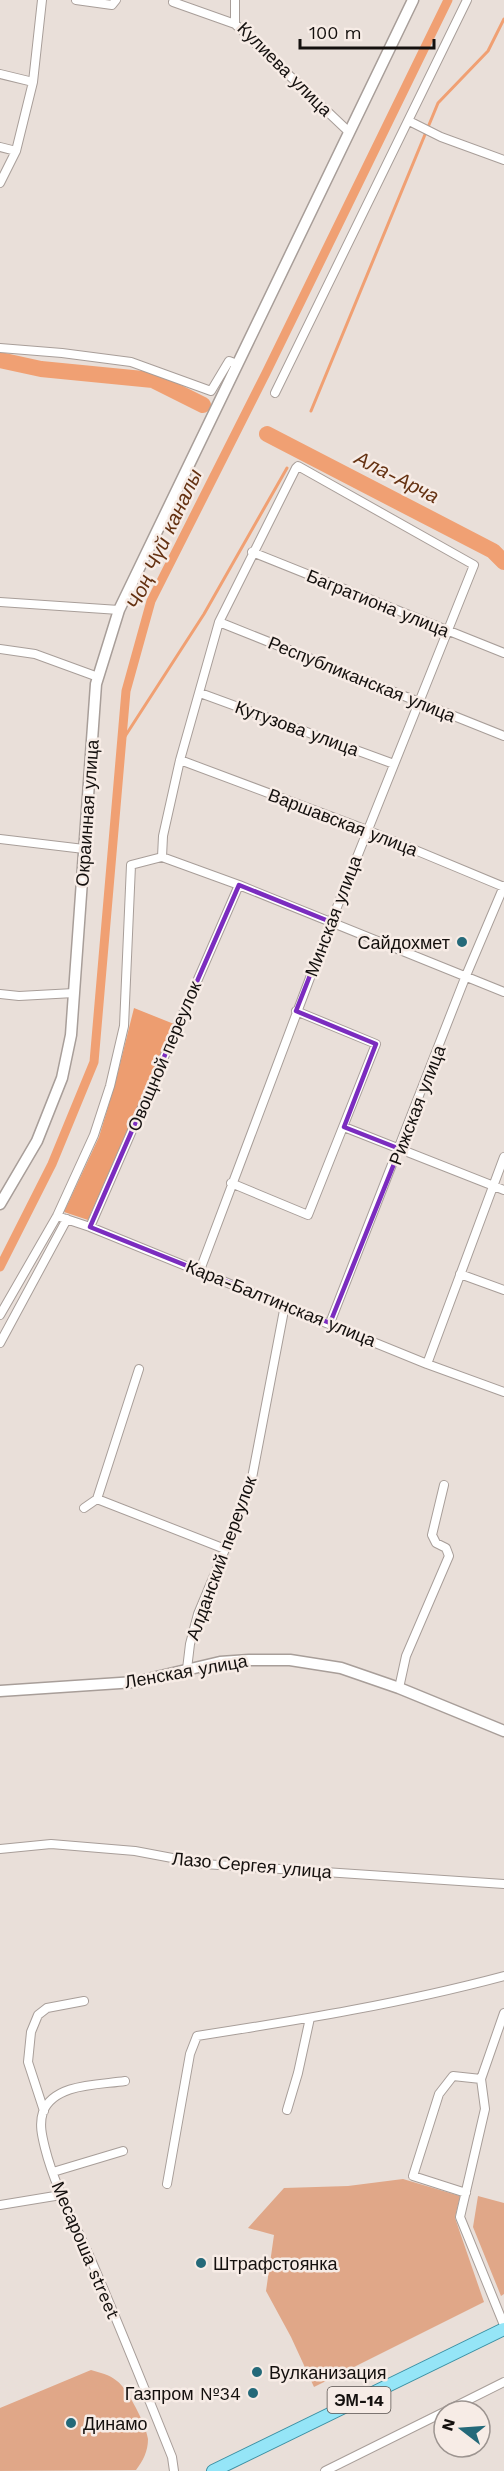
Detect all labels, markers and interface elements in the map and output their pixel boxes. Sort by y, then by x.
scale bar [300,12,434,50]
street label: Кулиева улица [234,18,337,121]
text: 100 m [309,22,362,43]
water label: Ала-Арча [350,445,443,508]
water label: Чоң Чүй каналы [121,465,207,613]
street label: Багратиона улица [304,565,453,642]
street label: Республиканская улица [265,632,460,727]
street label: Кутузова улица [232,696,363,760]
street label: Окраинная улица [71,738,103,887]
street label: Варшавская улица [265,784,422,861]
street label: Минская улица [300,852,366,979]
place label: Сайдохмет [357,932,450,953]
marker: Сайдохмет [455,935,469,949]
street label: Овощной переулок [123,978,205,1134]
street label: Рижская улица [384,1041,450,1168]
street label: Кара-Балтинская улица [183,1255,380,1351]
street label: Алданский переулок [182,1473,260,1643]
street label: Ленская улица [123,1650,250,1692]
street label: Лазо Сергея улица [171,1848,334,1883]
street label: Месароша street [48,2178,125,2322]
place label: Штрафстоянка [213,2253,339,2274]
marker: Штрафстоянка [194,2256,208,2270]
place label: Вулканизация [269,2362,387,2383]
marker: Вулканизация [250,2365,264,2379]
place label: Газпром №34 [125,2383,241,2404]
marker: Газпром №34 [246,2386,260,2400]
road number: ЭМ-14 [328,2387,391,2413]
north arrow [432,2399,492,2459]
place label: Динамо [83,2413,148,2434]
marker: Динамо [64,2416,78,2430]
text: N [437,2416,459,2433]

